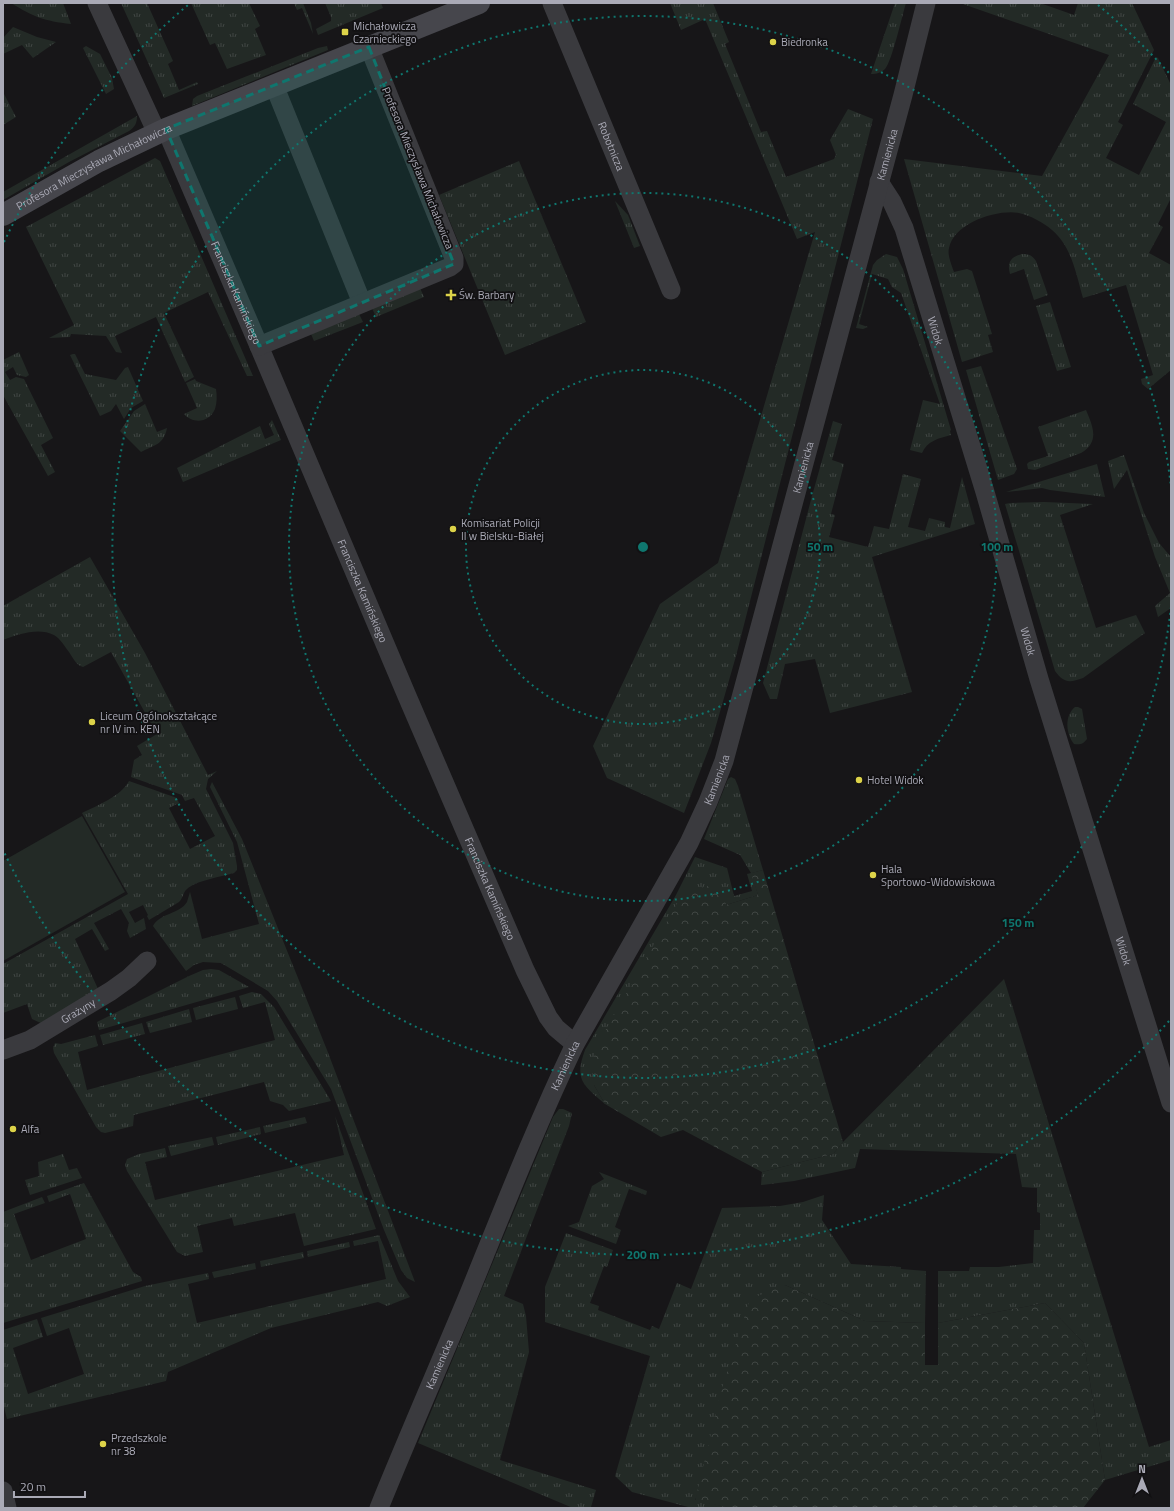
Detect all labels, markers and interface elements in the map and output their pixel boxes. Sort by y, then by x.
place label: Michałowicza Czarnieckiego [353,18,417,47]
marker: Michałowicza Czarnieckiego [340,27,350,37]
place label: Biedronka [781,34,828,50]
marker: Biedronka [768,37,778,47]
street label: Profesora Mieczysława Michałowicza [378,85,458,252]
street label: Profesora Mieczysława Michałowicza [13,119,174,214]
street label: Robotnicza [594,119,629,174]
street label: Kamienicka [872,126,902,182]
street label: Franciszka Kamińskiego [207,239,265,347]
place label: Św. Barbary [459,287,515,303]
marker: Św. Barbary [446,290,456,300]
street label: Widok [924,315,948,348]
street label: Kamienicka [788,439,818,495]
place label: Komisariat Policji II w Bielsku-Białej [461,515,544,544]
marker: Komisariat Policji II w Bielsku-Białej [448,524,458,534]
street label: Franciszka Kamińskiego [334,537,392,645]
text: 50 m [807,537,833,556]
text: 100 m [981,537,1013,556]
centre of rings [636,540,650,554]
street label: Widok [1016,625,1040,658]
place label: Liceum Ogólnokształcące nr IV im. KEN [100,708,218,737]
marker: Liceum Ogólnokształcące nr IV im. KEN [87,717,97,727]
street label: Kamienicka [700,752,734,807]
place label: Hotel Widok [867,772,924,788]
marker: Hotel Widok [854,775,864,785]
street label: Franciszka Kamińskiego [461,835,519,943]
place label: Hala Sportowo-Widowiskowa [881,861,996,890]
marker: Hala Sportowo-Widowiskowa [868,870,878,880]
text: 150 m [1002,913,1034,932]
street label: Widok [1112,935,1136,968]
street label: Grażyny [58,994,99,1027]
street label: Kamienicka [547,1038,584,1093]
place label: Alfa [21,1121,40,1137]
marker: Alfa [8,1124,18,1134]
text: 200 m [627,1245,659,1264]
street label: Kamienicka [422,1336,457,1392]
place label: Przedszkole nr 38 [111,1430,167,1459]
marker: Przedszkole nr 38 [98,1439,108,1449]
north arrow [1122,1459,1162,1499]
text: N [1138,1461,1146,1477]
scale bar [14,1473,85,1499]
text: 20 m [20,1477,46,1496]

